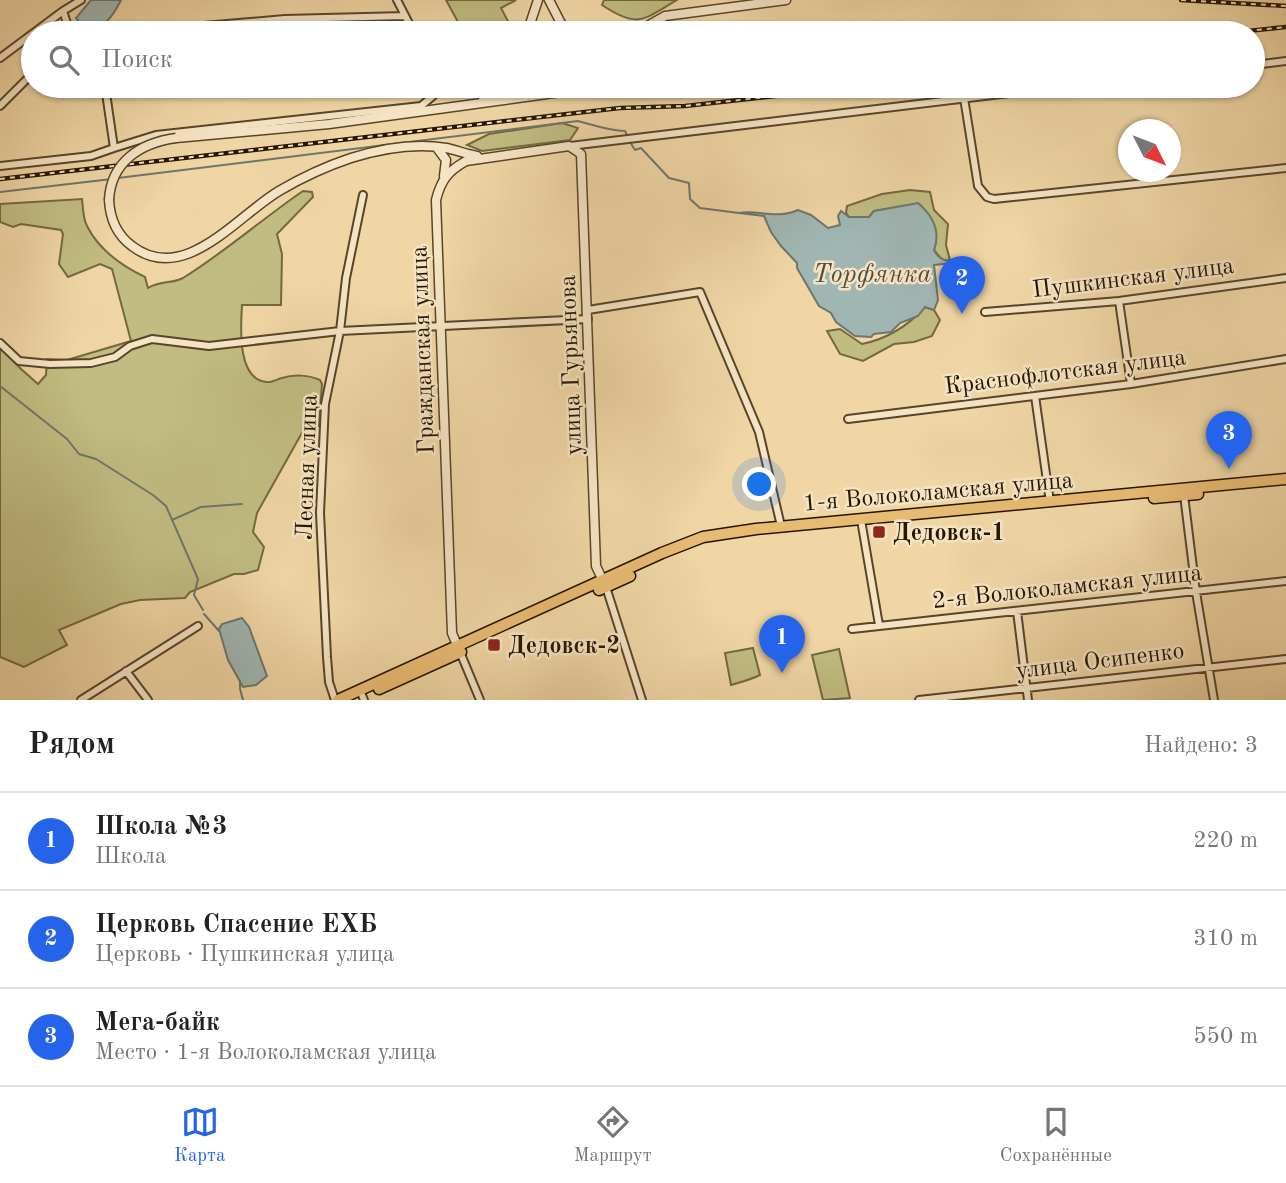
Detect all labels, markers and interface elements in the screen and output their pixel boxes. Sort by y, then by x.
search box [21,21,1265,98]
icon: search [45,41,83,79]
text: Поиск [101,47,173,73]
north arrow [1118,119,1181,182]
street label: Гражданская улица [408,245,440,455]
street label: Пушкинская улица [1031,255,1236,303]
pin: 2 [939,256,985,314]
water label: Торфянка [813,262,931,288]
street label: улица Гурьянова [557,274,587,456]
street label: Краснофлотская улица [943,346,1188,400]
street label: Лесная улица [293,394,323,540]
pin: 3 [1206,411,1252,469]
your location [742,467,776,501]
street label: 1-я Волоколамская улица [802,469,1074,517]
place label: Дедовск-1 [893,522,1005,546]
marker: Дедовск-1 [871,524,887,540]
street label: 2-я Волоколамская улица [931,562,1203,614]
pin: 1 [759,615,805,673]
place label: Дедовск-2 [508,635,620,659]
marker: Дедовск-2 [486,637,502,653]
street label: улица Осипенко [1015,640,1186,684]
text: Рядом [28,730,115,760]
text: Найдено: 3 [1144,734,1258,757]
text: Школа №3 [95,814,227,840]
text: 1 [44,829,58,852]
text: 220 m [1193,829,1258,852]
text: Школа [95,845,166,868]
text: Церковь Спасение ЕХБ [95,912,377,938]
text: 2 [44,927,58,950]
text: 310 m [1193,927,1258,950]
text: Церковь · Пушкинская улица [95,943,394,966]
text: Мега-байк [95,1010,220,1036]
text: 3 [44,1025,58,1048]
text: 550 m [1193,1025,1258,1048]
text: Место · 1-я Волоколамская улица [95,1041,436,1064]
tab: Карта [174,1103,225,1168]
tab: Маршрут [574,1103,652,1168]
tab: Сохранённые [1000,1103,1112,1168]

